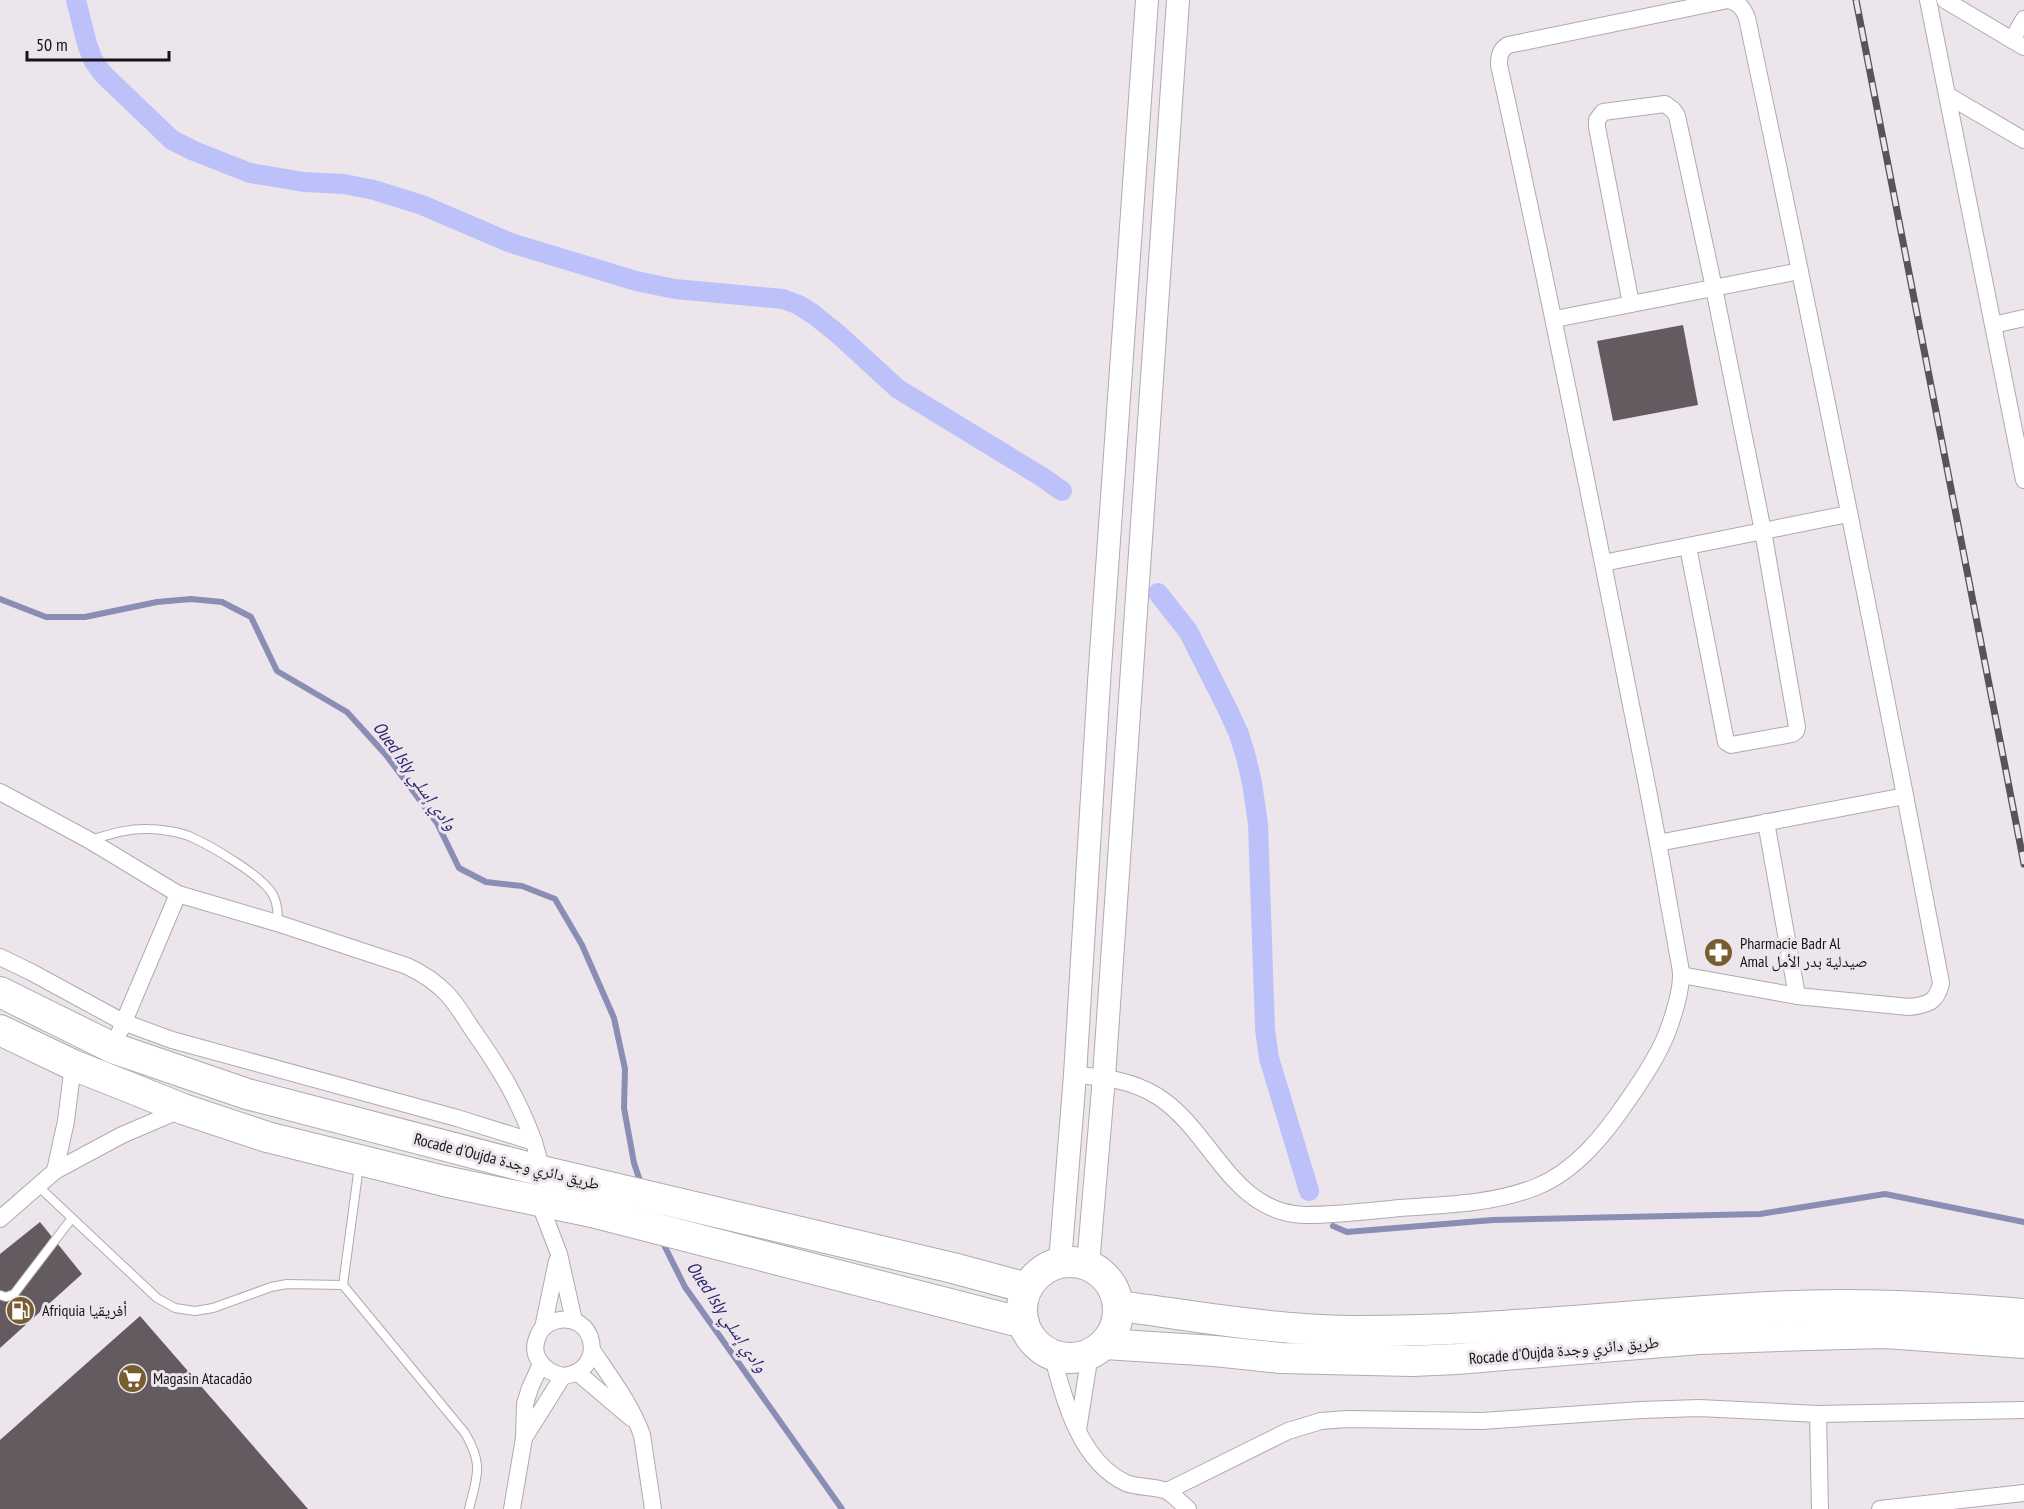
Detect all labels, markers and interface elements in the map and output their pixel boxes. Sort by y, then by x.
scale bar [27,24,170,62]
text: 50 m [36,33,68,56]
water label: Oued Isly وادي إسلي [365,717,463,837]
place label: Pharmacie Badr Al Amal صيدلية بدر الأمل [1740,933,1868,972]
pharmacy icon: Pharmacie Badr Al Amal صيدلية بدر الأمل [1703,936,1735,968]
street label: Rocade d'Oujda طريق دائري وجدة [411,1128,602,1197]
water label: Oued Isly وادي إسلي [679,1257,773,1379]
fuel station icon: Afriquia أفريقيا [5,1294,37,1326]
place label: Afriquia أفريقيا [42,1300,127,1320]
street label: Rocade d'Oujda طريق دائري وجدة [1468,1332,1660,1371]
supermarket icon: Magasin Atacadão [116,1362,148,1394]
place label: Magasin Atacadão [153,1368,252,1388]

